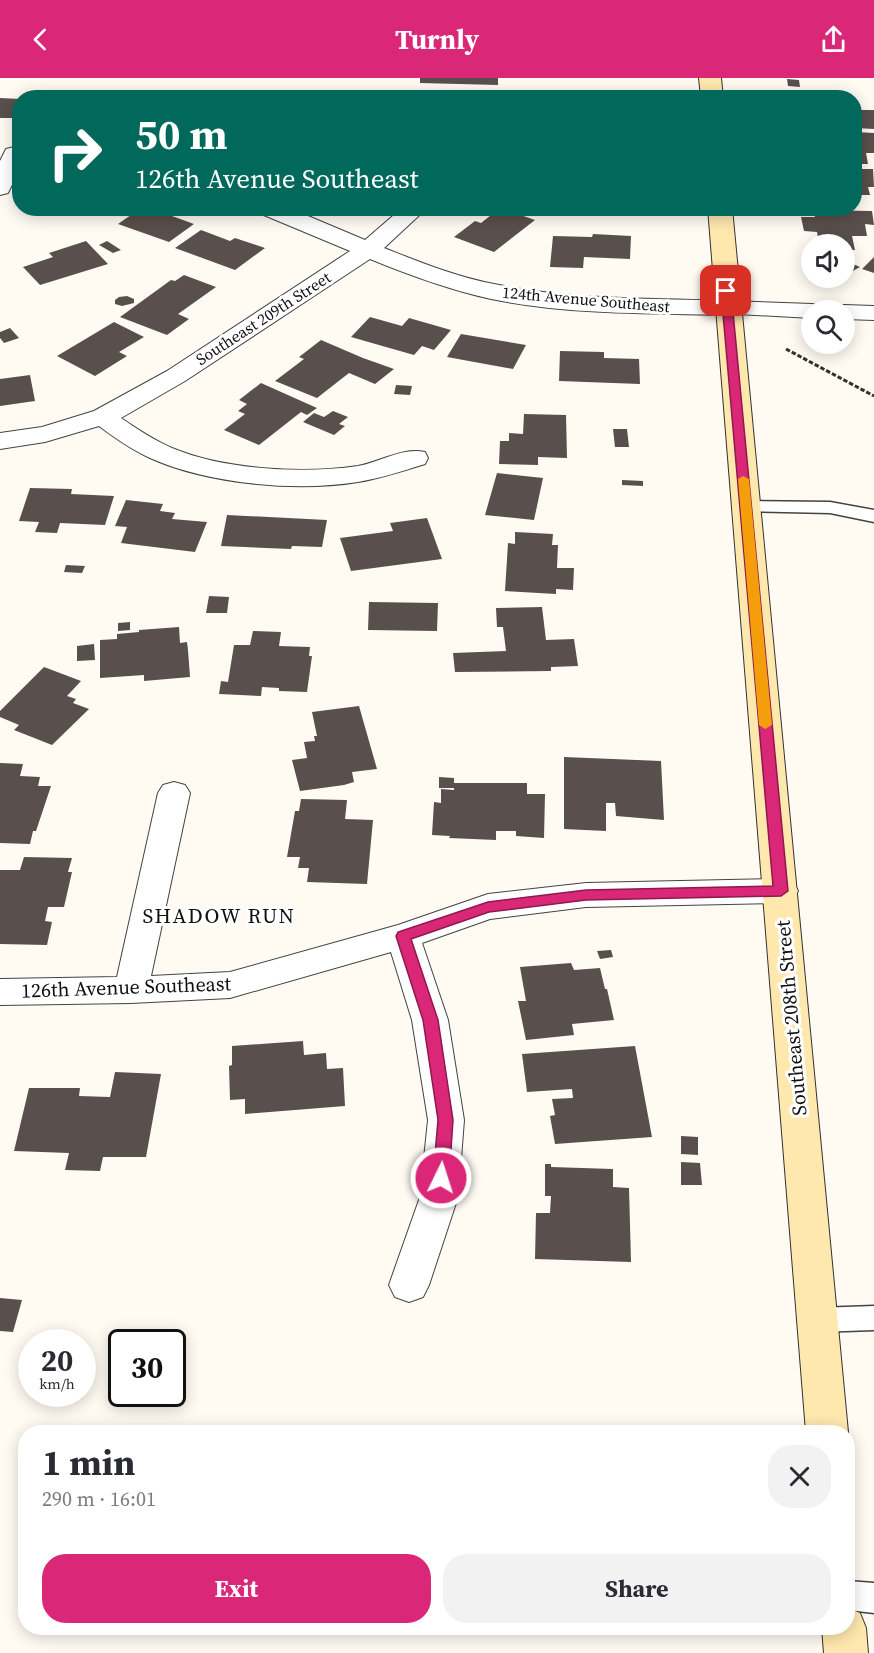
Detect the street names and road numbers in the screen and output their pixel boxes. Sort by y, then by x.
street label: Southeast 209th Street [191,266,335,370]
street label: 124th Avenue Southeast [501,281,671,317]
street label: Southeast 208th Street [768,919,813,1117]
street label: 126th Avenue Southeast [21,969,232,1005]

